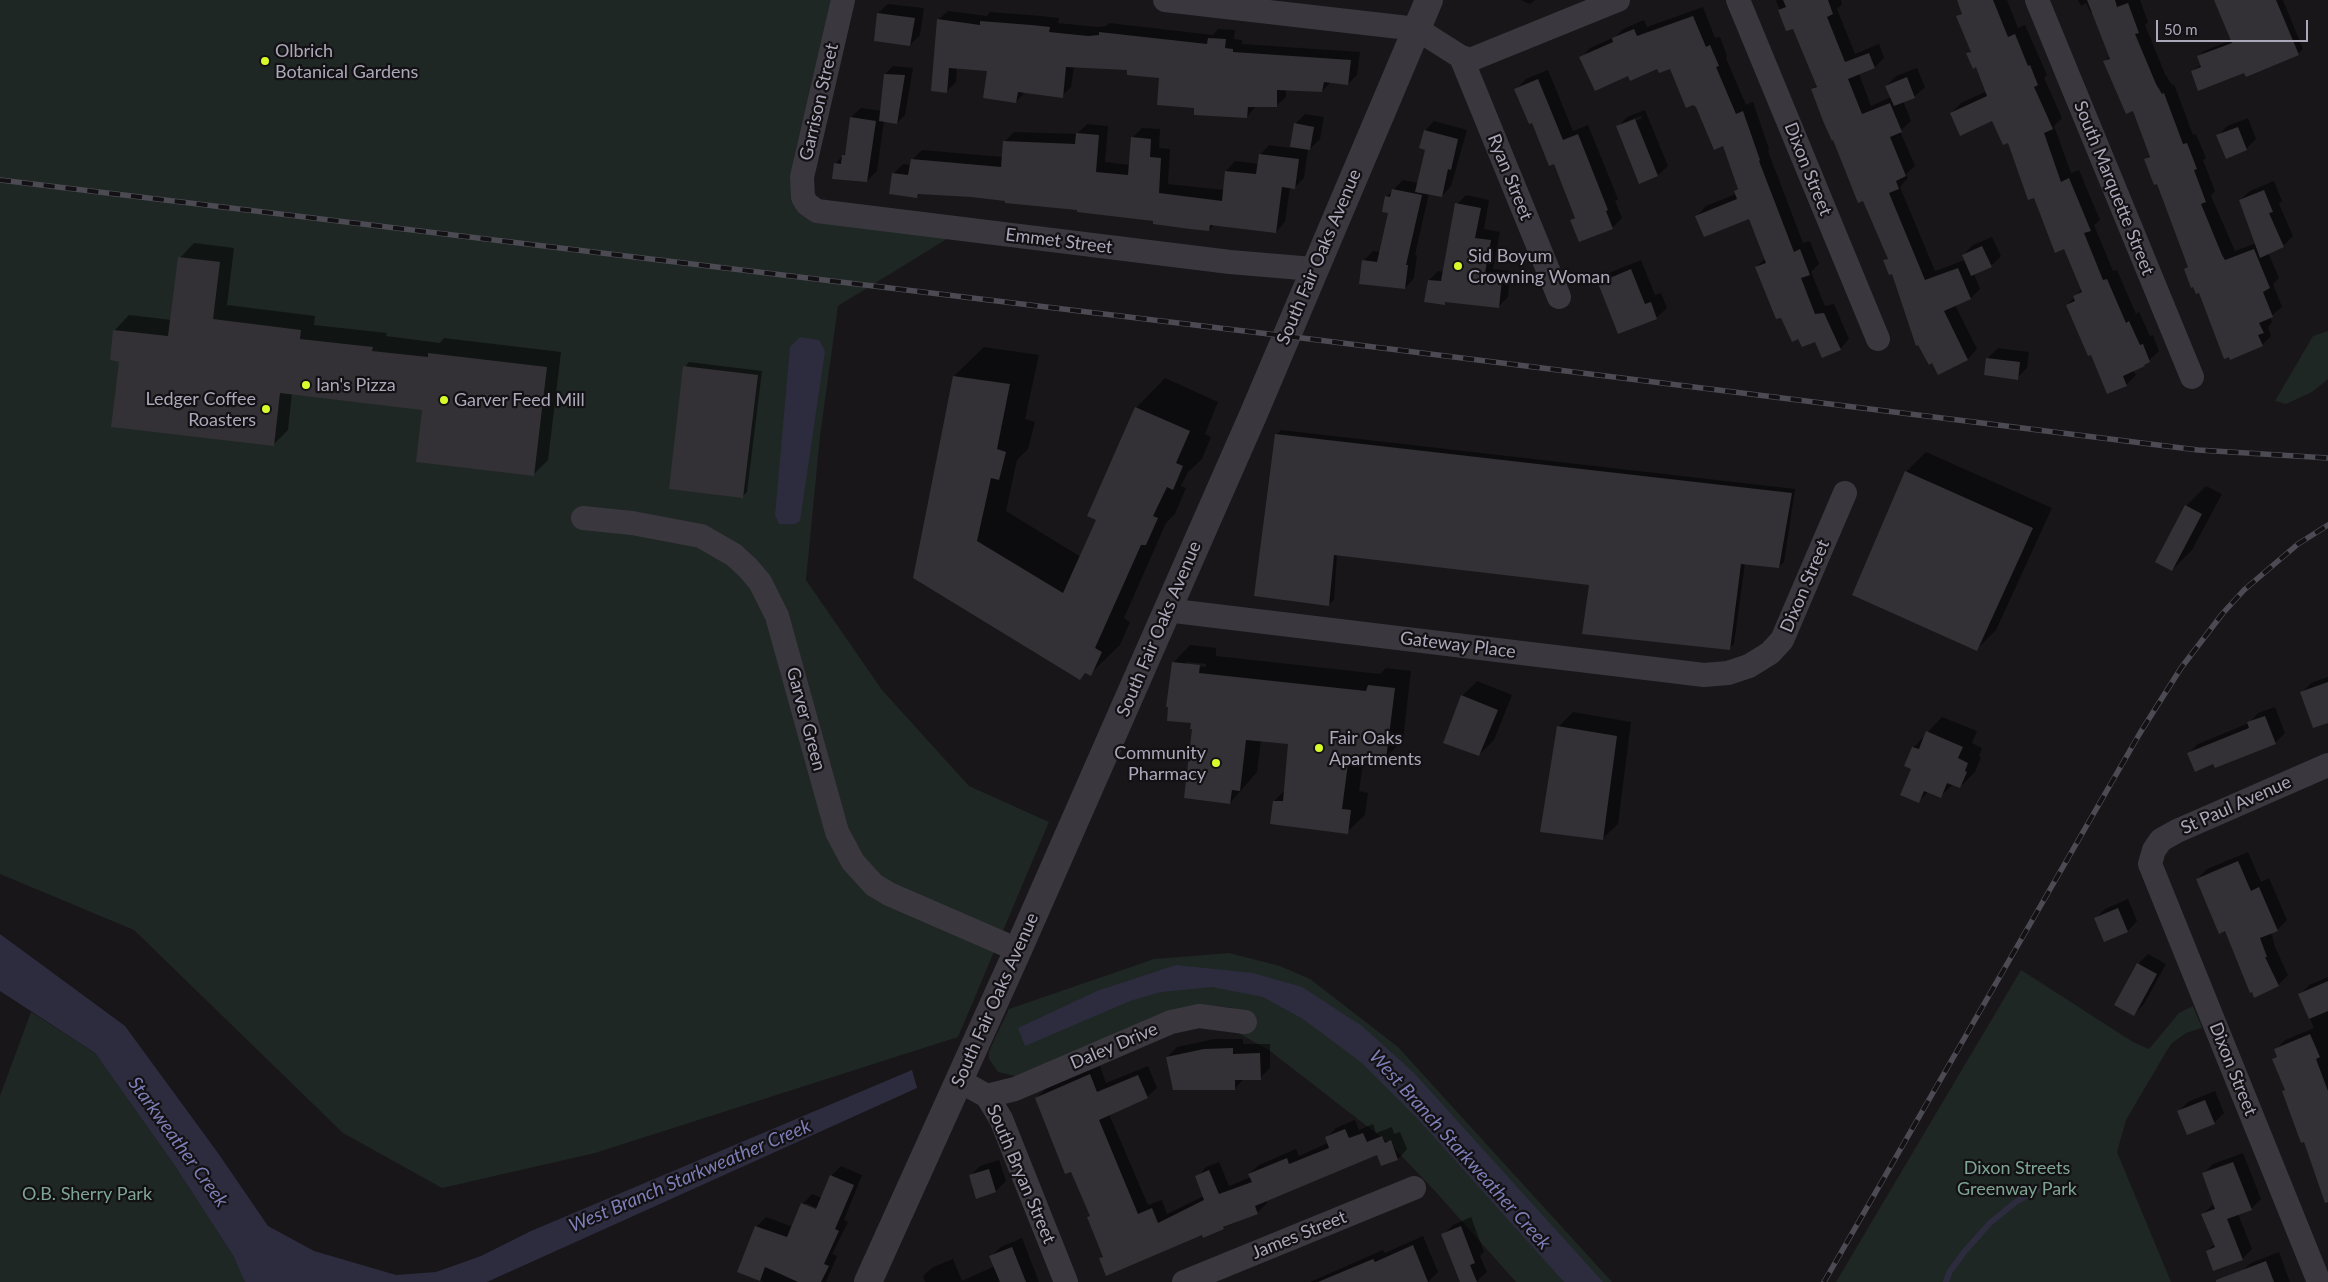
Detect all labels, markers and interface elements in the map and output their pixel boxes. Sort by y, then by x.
scale bar [2158,10,2310,42]
text: 50 m [2164,20,2198,38]
place label: Olbrich Botanical Gardens [275,40,418,82]
street label: Garrison Street [795,41,843,163]
marker: Olbrich Botanical Gardens [259,55,271,67]
street label: South Marquette Street [2069,98,2159,278]
street label: Dixon Street [1780,119,1836,219]
street label: Ryan Street [1483,131,1537,223]
street label: South Fair Oaks Avenue [1272,166,1366,348]
street label: Emmet Street [1004,224,1114,258]
place label: Sid Boyum Crowning Woman [1468,245,1610,288]
marker: Sid Boyum Crowning Woman [1452,260,1464,272]
place label: Ian's Pizza [316,374,396,396]
marker: Ian's Pizza [300,379,312,391]
place label: Ledger Coffee Roasters [145,388,256,430]
place label: Garver Feed Mill [454,389,585,411]
marker: Garver Feed Mill [438,394,450,406]
marker: Ledger Coffee Roasters [260,403,272,415]
street label: Dixon Street [1776,536,1834,636]
street label: South Fair Oaks Avenue [1112,538,1206,720]
street label: Gateway Place [1399,627,1517,663]
street label: Garver Green [782,665,830,773]
place label: Fair Oaks Apartments [1329,727,1422,770]
place label: Community Pharmacy [1114,742,1206,784]
marker: Fair Oaks Apartments [1313,742,1325,754]
marker: Community Pharmacy [1210,757,1222,769]
street label: St Paul Avenue [2178,771,2294,839]
street label: South Fair Oaks Avenue [947,909,1043,1091]
street label: Daley Drive [1067,1018,1161,1074]
street label: Dixon Street [2205,1019,2261,1119]
water label: West Branch Starkweather Creek [1364,1046,1556,1254]
water label: Starkweather Creek [123,1072,233,1212]
street label: South Bryan Street [982,1101,1060,1247]
water label: West Branch Starkweather Creek [566,1115,814,1237]
park label: Dixon Streets Greenway Park [1957,1157,2077,1200]
park label: O.B. Sherry Park [22,1183,152,1205]
street label: James Street [1248,1206,1350,1264]

